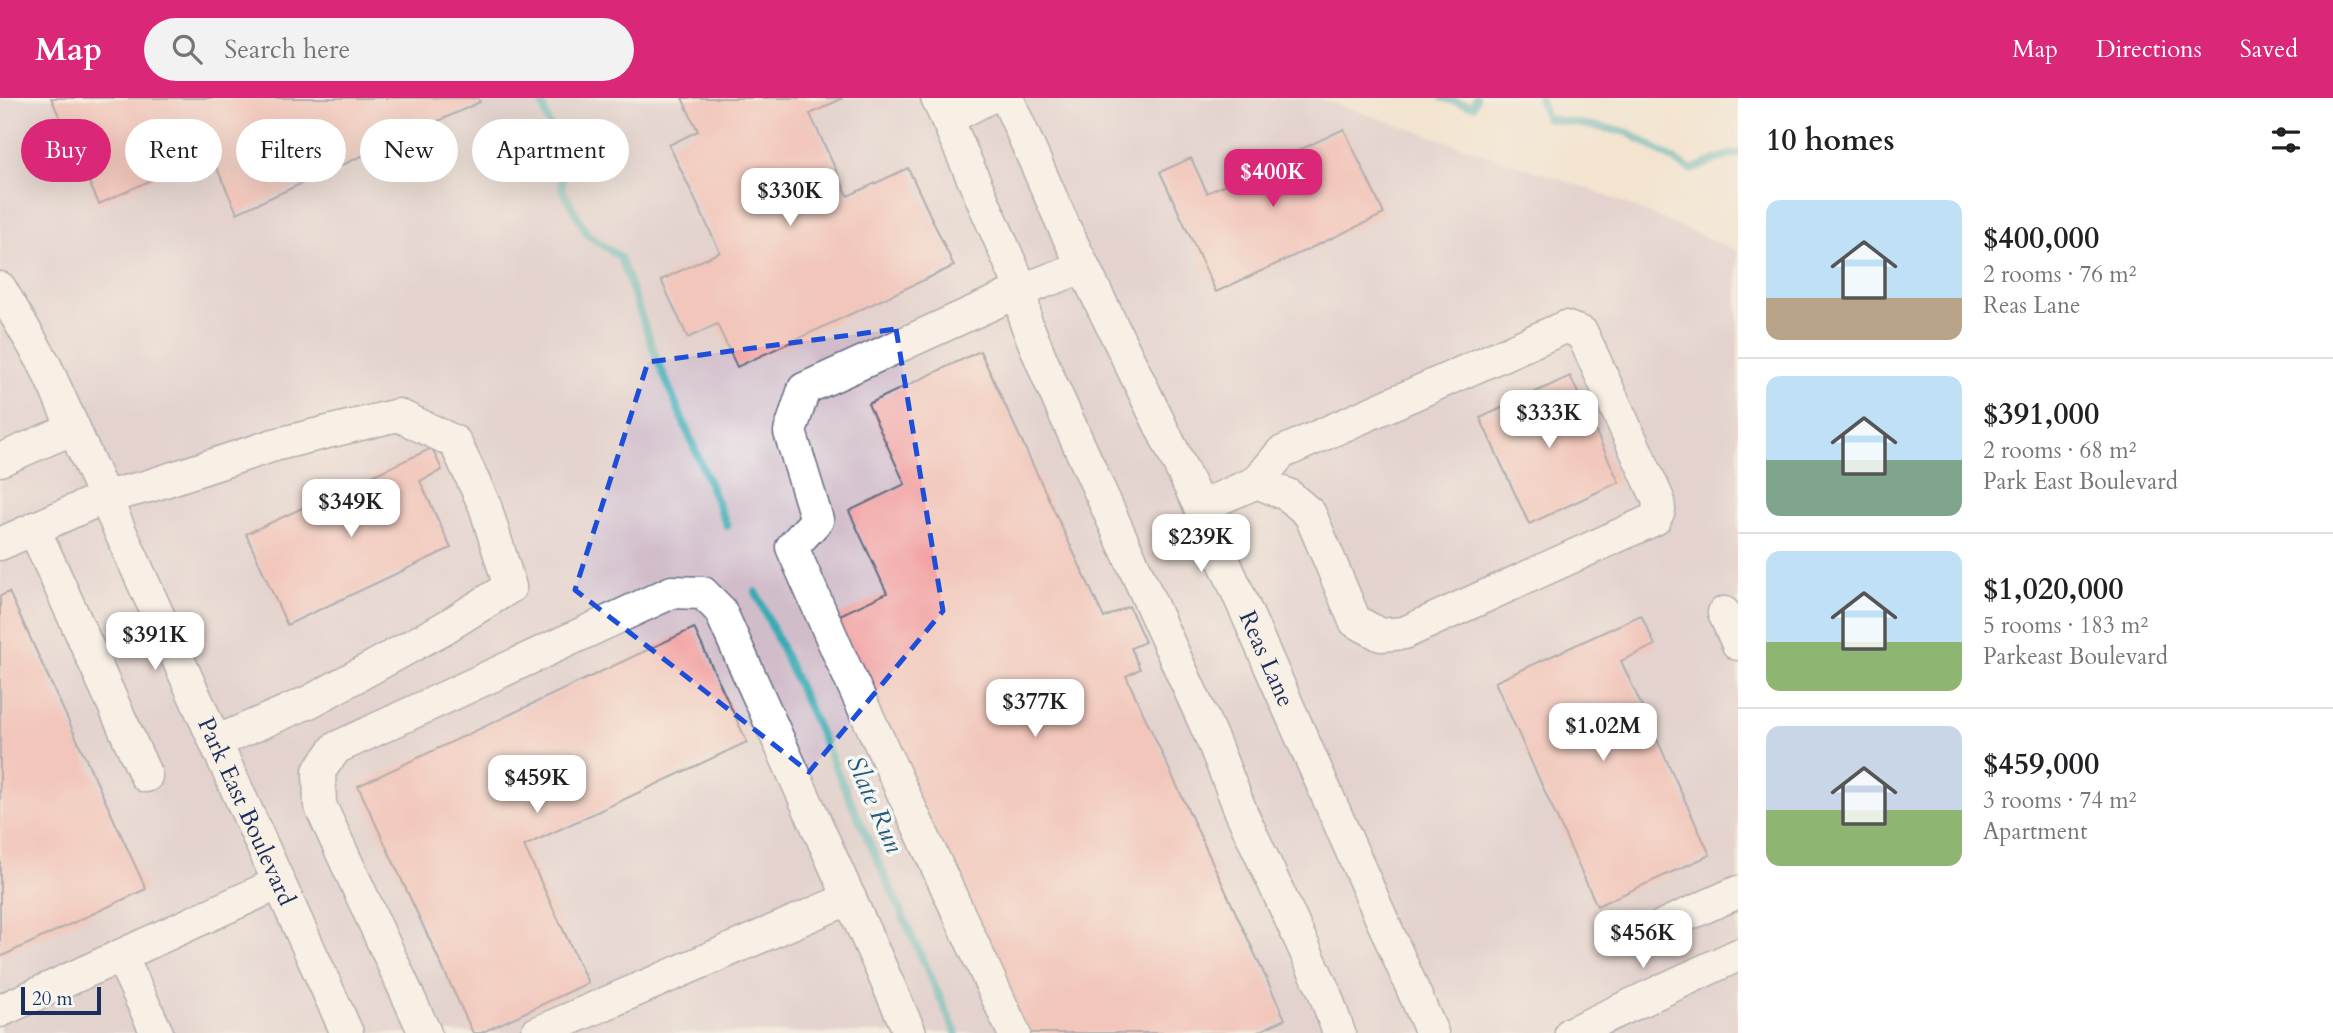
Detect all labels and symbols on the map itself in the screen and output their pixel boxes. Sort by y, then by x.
pin: $400K [1224,150,1322,209]
pin: $330K [741,169,839,228]
pin: $333K [1500,390,1598,450]
pin: $349K [302,480,400,539]
pin: $239K [1152,514,1250,574]
street label: Reas Lane [1231,605,1303,712]
pin: $391K [106,612,204,672]
pin: $377K [986,680,1084,739]
pin: $1.02M [1546,704,1660,763]
street label: Park East Boulevard [190,712,304,911]
water label: Slate Run [838,750,912,858]
pin: $459K [488,756,586,815]
pin: $456K [1594,910,1692,970]
scale bar [21,984,102,1016]

